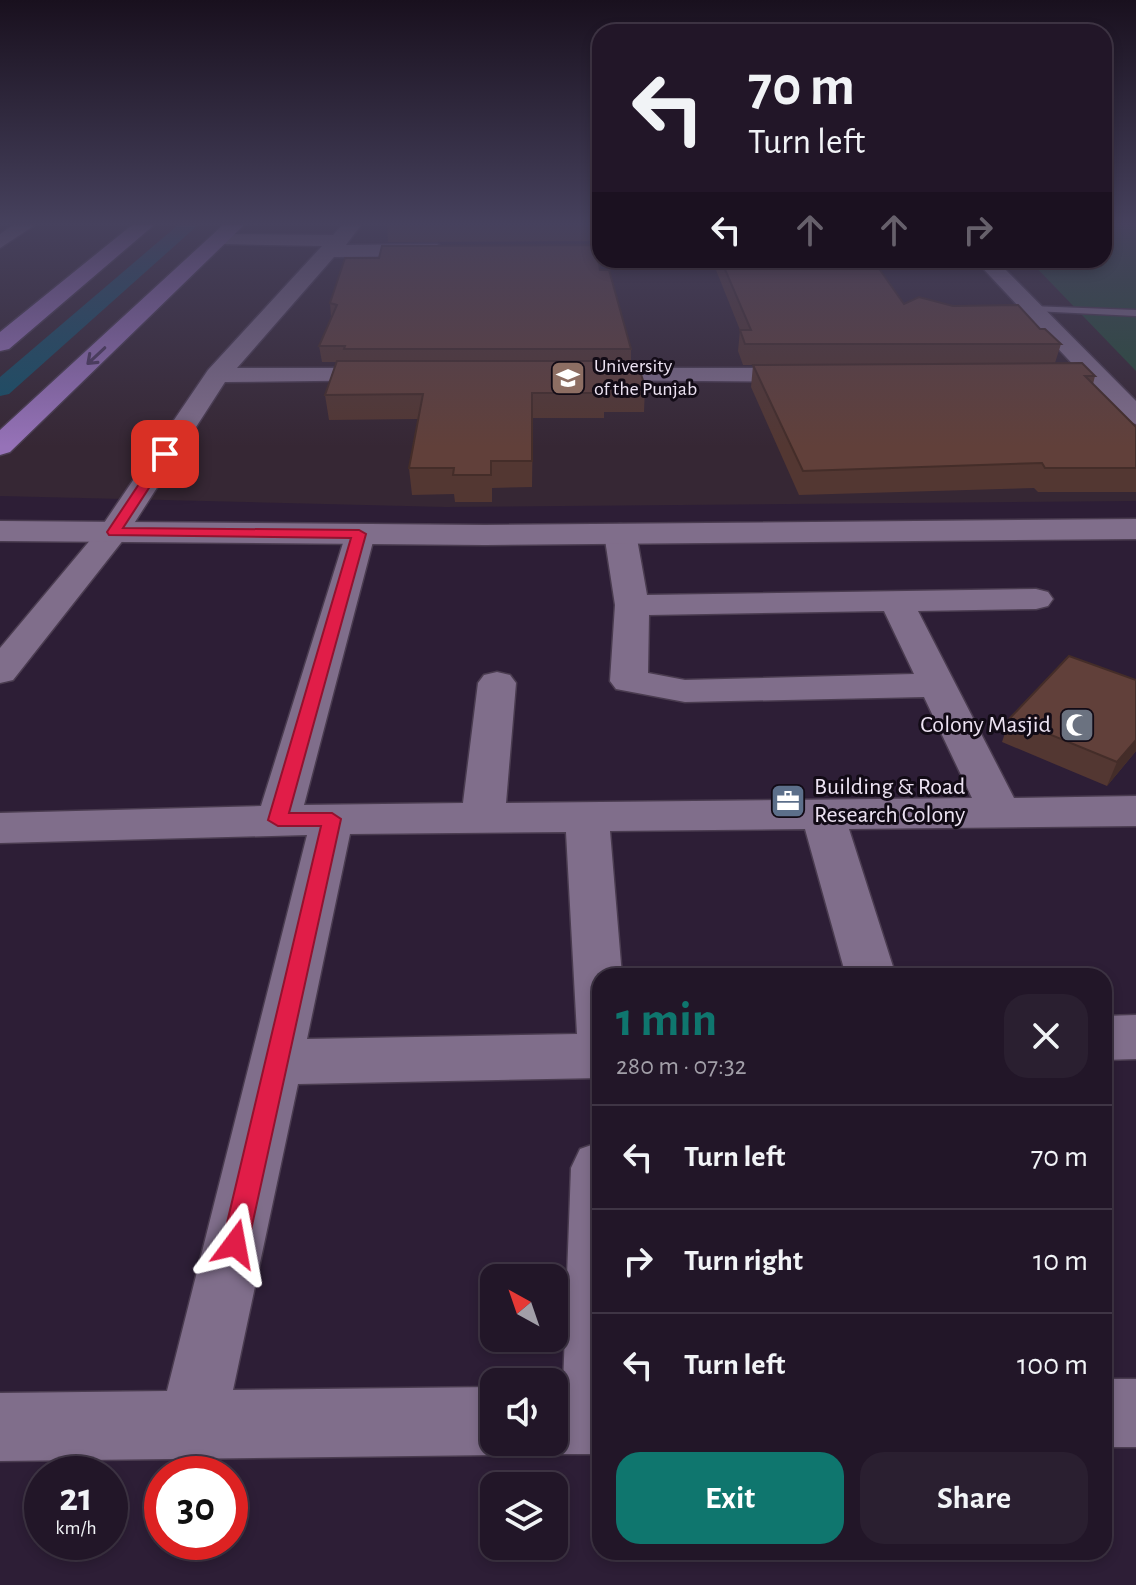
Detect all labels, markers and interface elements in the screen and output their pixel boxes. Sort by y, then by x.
icon: left [616,56,720,160]
text: 70 m [748,59,855,115]
text: Turn left [748,124,865,160]
icon: left [704,208,748,252]
icon: ahead [788,208,832,252]
icon: ahead [872,208,916,252]
icon: right [956,208,1000,252]
one-way arrow [86,346,106,365]
place label: University of the Punjab [594,356,697,399]
school or university icon: University of the Punjab [549,359,587,397]
pin [131,420,199,488]
icon: arrive [143,432,187,476]
mosque icon: Colony Masjid [1058,706,1096,744]
place label: Colony Masjid [920,713,1051,737]
place label: Building & Road Research Colony [814,775,966,827]
office icon: Building & Road Research Colony [769,782,807,820]
button: close [1004,994,1088,1078]
text: 1 min [616,997,717,1045]
text: 280 m · 07:32 [616,1053,747,1079]
icon: left [616,1135,660,1179]
text: Turn left [684,1142,785,1172]
text: 70 m [1031,1142,1088,1172]
position arrow [193,1202,277,1286]
icon: right [616,1239,660,1283]
text: Turn right [684,1246,803,1276]
text: 10 m [1033,1246,1088,1276]
north arrow [480,1264,568,1352]
map controls [480,1264,568,1560]
icon: left [616,1343,660,1387]
text: Turn left [684,1350,785,1380]
text: 100 m [1017,1350,1088,1380]
button: sound [480,1368,568,1456]
button: Exit [616,1452,844,1544]
button: Share [860,1452,1088,1544]
speed limit sign: 30 [144,1456,248,1560]
button: layers [480,1472,568,1560]
text: 21 [59,1478,93,1518]
text: km/h [55,1518,97,1538]

